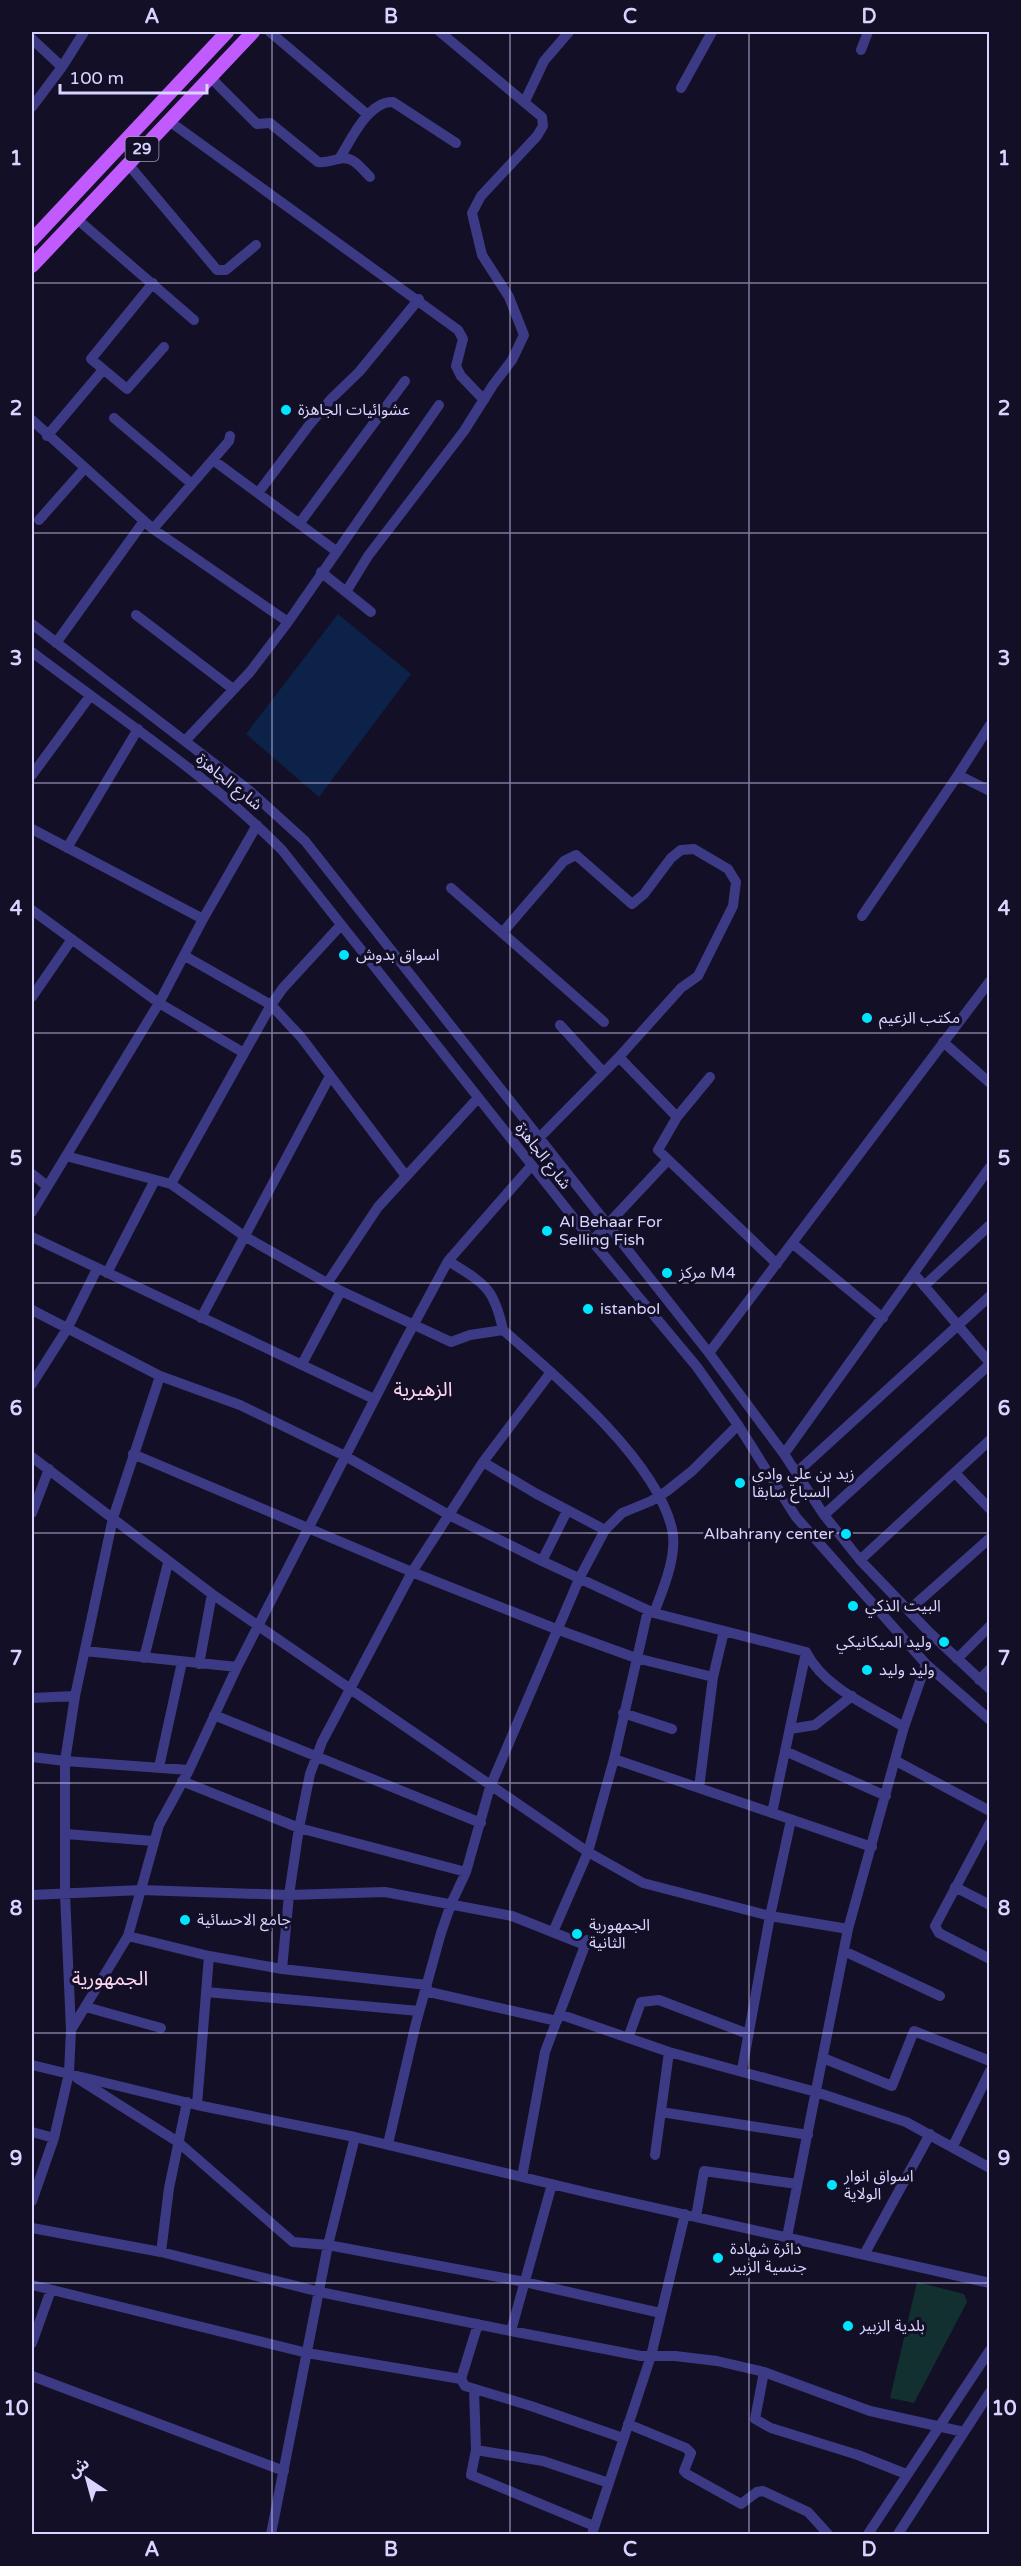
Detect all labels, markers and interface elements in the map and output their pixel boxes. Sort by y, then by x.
text: A [145,5,160,29]
text: B [384,5,398,29]
text: C [623,5,637,29]
text: D [861,5,877,29]
scale bar [60,57,207,95]
text: 100 m [69,67,124,89]
road number: 29 [126,137,158,161]
text: 1 [10,147,22,171]
text: 1 [998,147,1010,171]
text: 2 [10,397,22,421]
text: 2 [998,397,1010,421]
place label: عشوائيات الجاهزة [298,400,410,420]
marker: عشوائيات الجاهزة [279,403,293,417]
text: 3 [10,647,22,671]
text: 3 [998,647,1010,671]
street label: شارع الجاهزة [191,749,266,816]
text: 4 [10,897,23,921]
text: 4 [998,897,1011,921]
place label: اسواق بدوش [356,945,440,965]
marker: اسواق بدوش [337,948,351,962]
place label: مكتب الزعيم [879,1008,960,1030]
marker: مكتب الزعيم [860,1011,874,1025]
street label: شارع الجاهزة [509,1119,575,1195]
text: 5 [10,1147,22,1171]
text: 5 [998,1147,1010,1171]
place label: Al Behaar For Selling Fish [559,1212,663,1250]
marker: Al Behaar For Selling Fish [540,1224,554,1238]
place label: مركز M4 [678,1263,736,1283]
marker: مركز M4 [660,1266,674,1280]
place label: istanbol [600,1299,660,1319]
marker: istanbol [581,1302,595,1316]
district label: الزهيرية [393,1378,453,1402]
text: 6 [10,1397,22,1421]
text: 6 [998,1397,1010,1421]
place label: زيد بن علي وادي السباع سابقا [752,1464,855,1504]
marker: زيد بن علي وادي السباع سابقا [733,1476,747,1490]
place label: Albahrany center [704,1524,835,1544]
marker: Albahrany center [839,1527,853,1541]
place label: البيت الذكي [865,1596,941,1618]
marker: البيت الذكي [846,1599,860,1613]
place label: وليد الميكانيكي [836,1632,932,1654]
marker: وليد الميكانيكي [937,1635,951,1649]
text: 7 [10,1647,22,1671]
text: 7 [998,1647,1010,1671]
place label: وليد وليد [879,1660,935,1680]
marker: وليد وليد [860,1663,874,1677]
text: 8 [10,1897,22,1921]
text: 8 [998,1897,1010,1921]
place label: جامع الاحسائية [197,1910,291,1932]
marker: جامع الاحسائية [178,1913,192,1927]
place label: الجمهورية الثانية [589,1915,650,1953]
marker: الجمهورية الثانية [570,1927,584,1941]
district label: الجمهورية [72,1967,148,1991]
text: 9 [10,2147,22,2171]
text: 9 [998,2147,1010,2171]
place label: اسواق انوار الولاية [843,2166,914,2204]
marker: اسواق انوار الولاية [825,2178,839,2192]
place label: دائرة شهادة جنسية الزبير [729,2239,807,2277]
marker: دائرة شهادة جنسية الزبير [711,2251,725,2265]
place label: بلدية الزبير [859,2316,925,2336]
marker: بلدية الزبير [841,2319,855,2333]
text: 10 [3,2397,29,2421]
text: 10 [991,2397,1017,2421]
north arrow [57,2449,117,2509]
text: ش [64,2453,94,2482]
text: A [145,2538,160,2562]
text: B [384,2538,398,2562]
text: C [623,2538,637,2562]
text: D [861,2538,877,2562]

